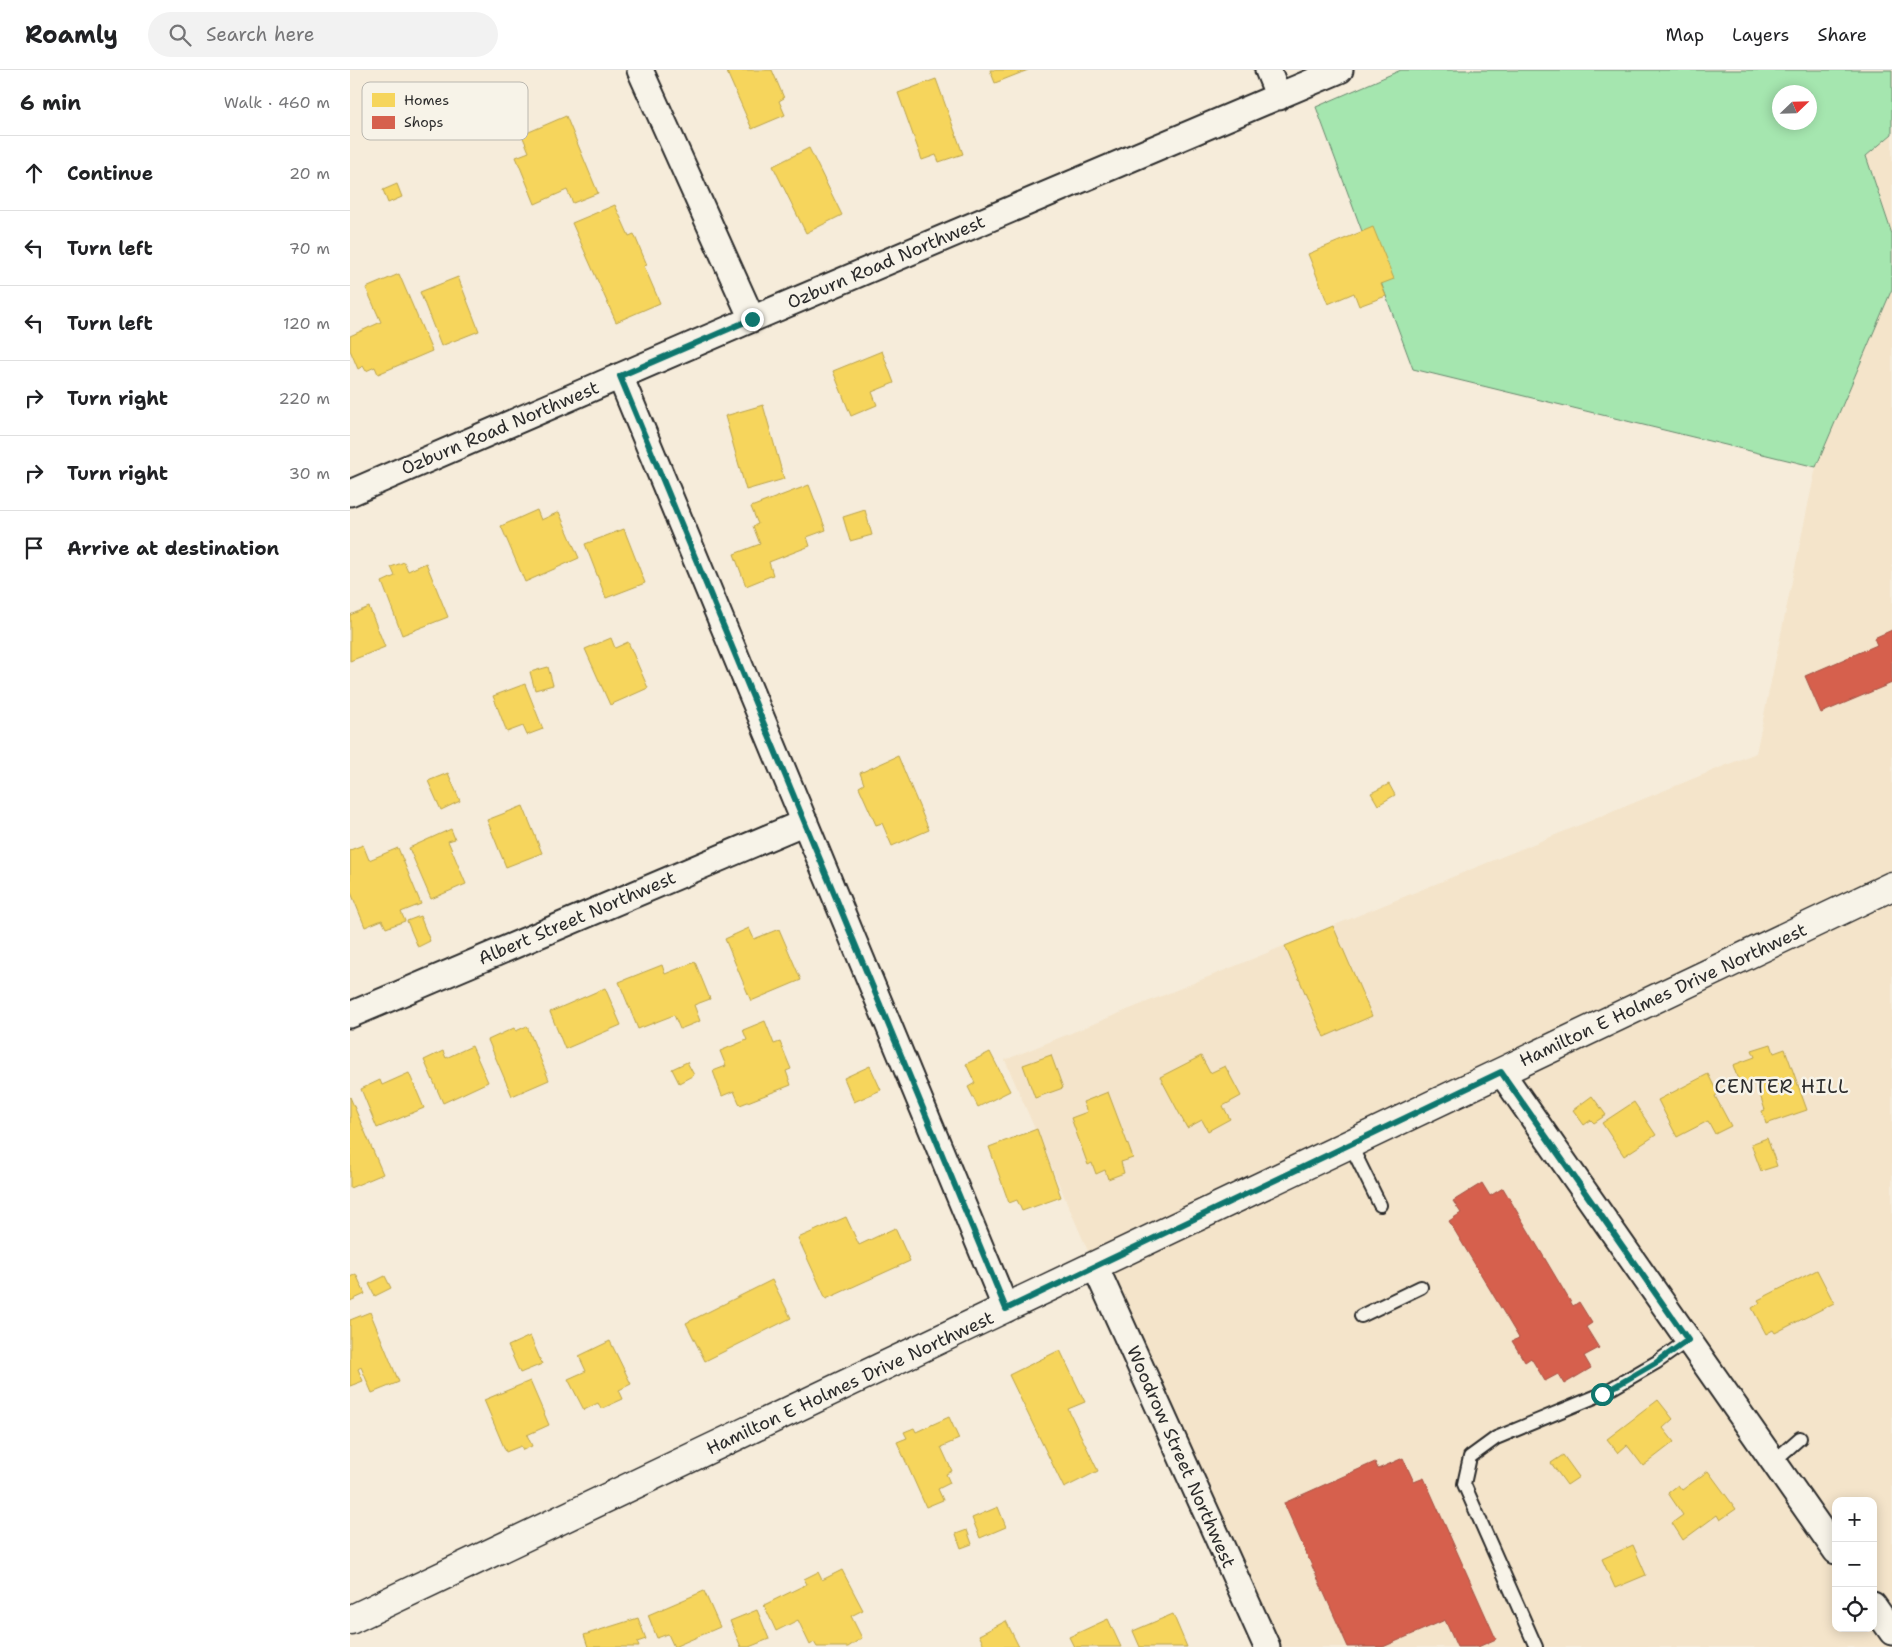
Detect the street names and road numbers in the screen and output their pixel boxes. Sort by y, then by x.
street label: Ozburn Road Northwest [783,209,989,315]
street label: Ozburn Road Northwest [397,375,603,481]
street label: Albert Street Northwest [475,865,680,971]
street label: Hamilton E Holmes Drive Northwest [1515,918,1811,1072]
street label: Hamilton E Holmes Drive Northwest [702,1306,998,1460]
street label: Woodrow Street Northwest [1121,1342,1241,1572]

